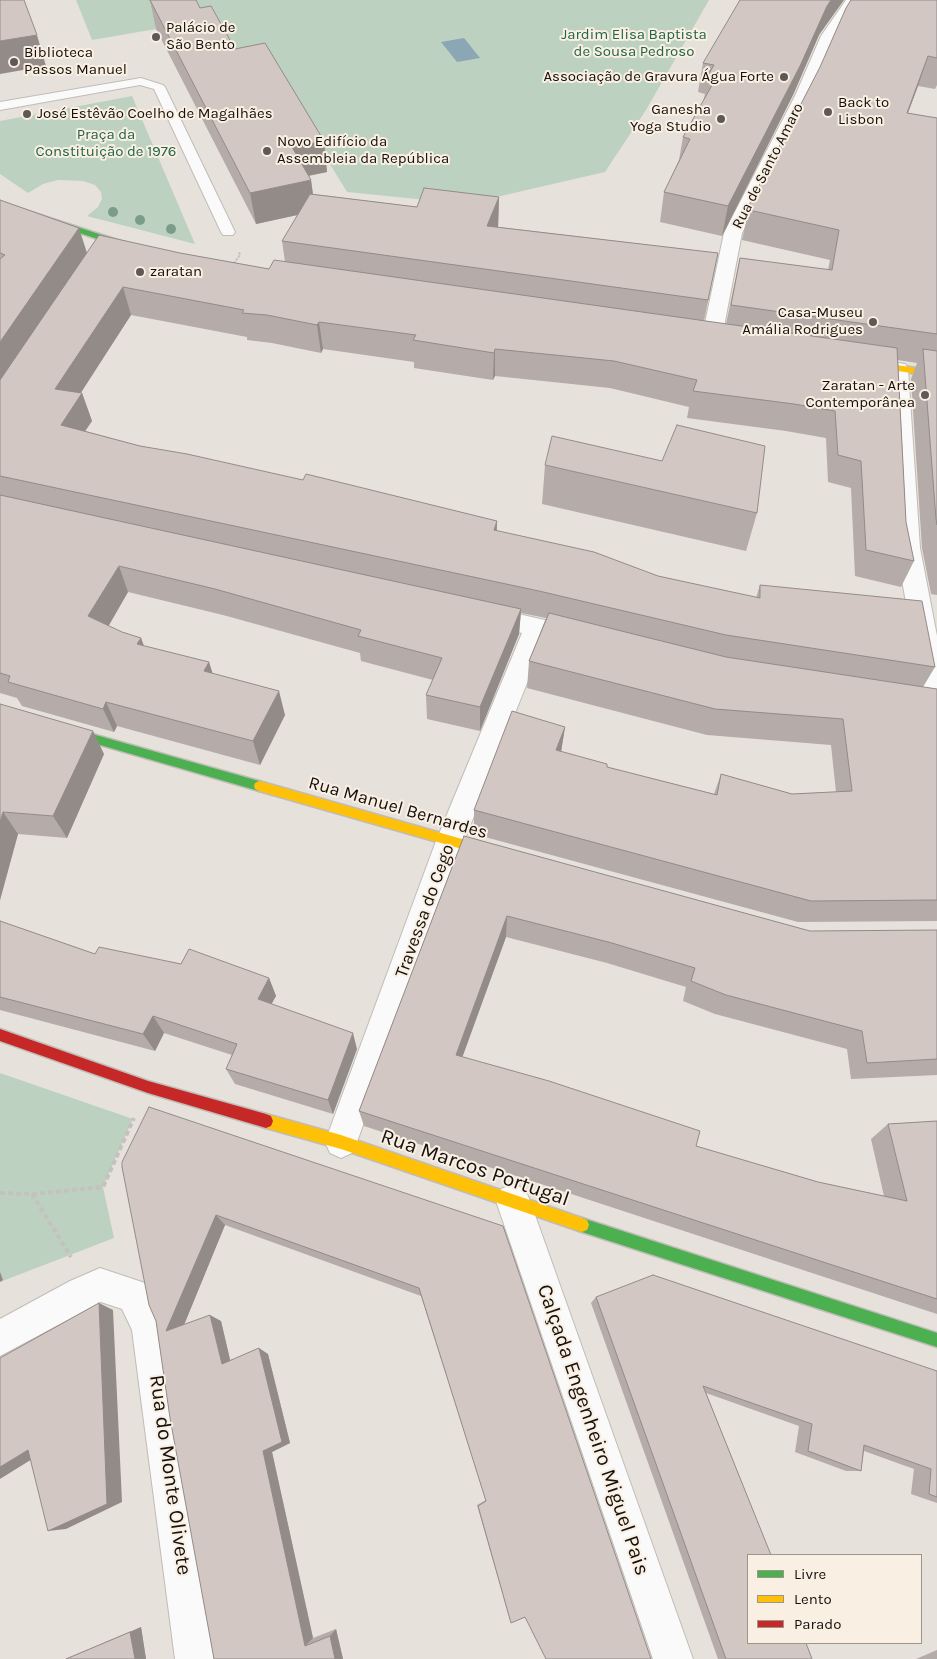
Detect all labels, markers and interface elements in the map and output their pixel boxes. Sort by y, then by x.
place label: Palácio de São Bento [166,19,236,54]
park label: Jardim Elisa Baptista de Sousa Pedroso [561,26,707,61]
marker: Palácio de São Bento [150,31,162,43]
place label: Biblioteca Passos Manuel [24,44,127,79]
marker: Biblioteca Passos Manuel [8,56,20,68]
place label: Associação de Gravura Água Forte [543,68,774,86]
marker: Associação de Gravura Água Forte [778,71,790,83]
place label: Back to Lisbon [838,94,889,129]
street label: Rua de Santo Amaro [729,100,807,232]
place label: Ganesha Yoga Studio [630,101,711,136]
place label: José Estêvão Coelho de Magalhães [37,105,273,123]
marker: Back to Lisbon [822,106,834,118]
marker: José Estêvão Coelho de Magalhães [21,108,33,120]
marker: Ganesha Yoga Studio [715,113,727,125]
park label: Praça da Constituição de 1976 [36,126,176,161]
place label: Novo Edifício da Assembleia da República [277,133,449,168]
marker: Novo Edifício da Assembleia da República [261,145,273,157]
place label: zaratan [150,263,202,281]
marker: zaratan [134,266,146,278]
place label: Casa-Museu Amália Rodrigues [742,304,863,339]
marker: Casa-Museu Amália Rodrigues [867,316,879,328]
place label: Zaratan - Arte Contemporânea [806,377,915,412]
marker: Zaratan - Arte Contemporânea [919,389,931,401]
street label: Rua Manuel Bernardes [306,772,490,844]
street label: Travessa do Cego [391,841,459,981]
street label: Rua Marcos Portugal [377,1124,573,1212]
street label: Calçada Engenheiro Miguel Pais [531,1281,655,1579]
street label: Rua do Monte Olivete [143,1373,197,1577]
legend [747,1554,922,1644]
text: Livre [794,1565,826,1583]
text: Lento [794,1590,832,1608]
text: Parado [794,1615,841,1633]

